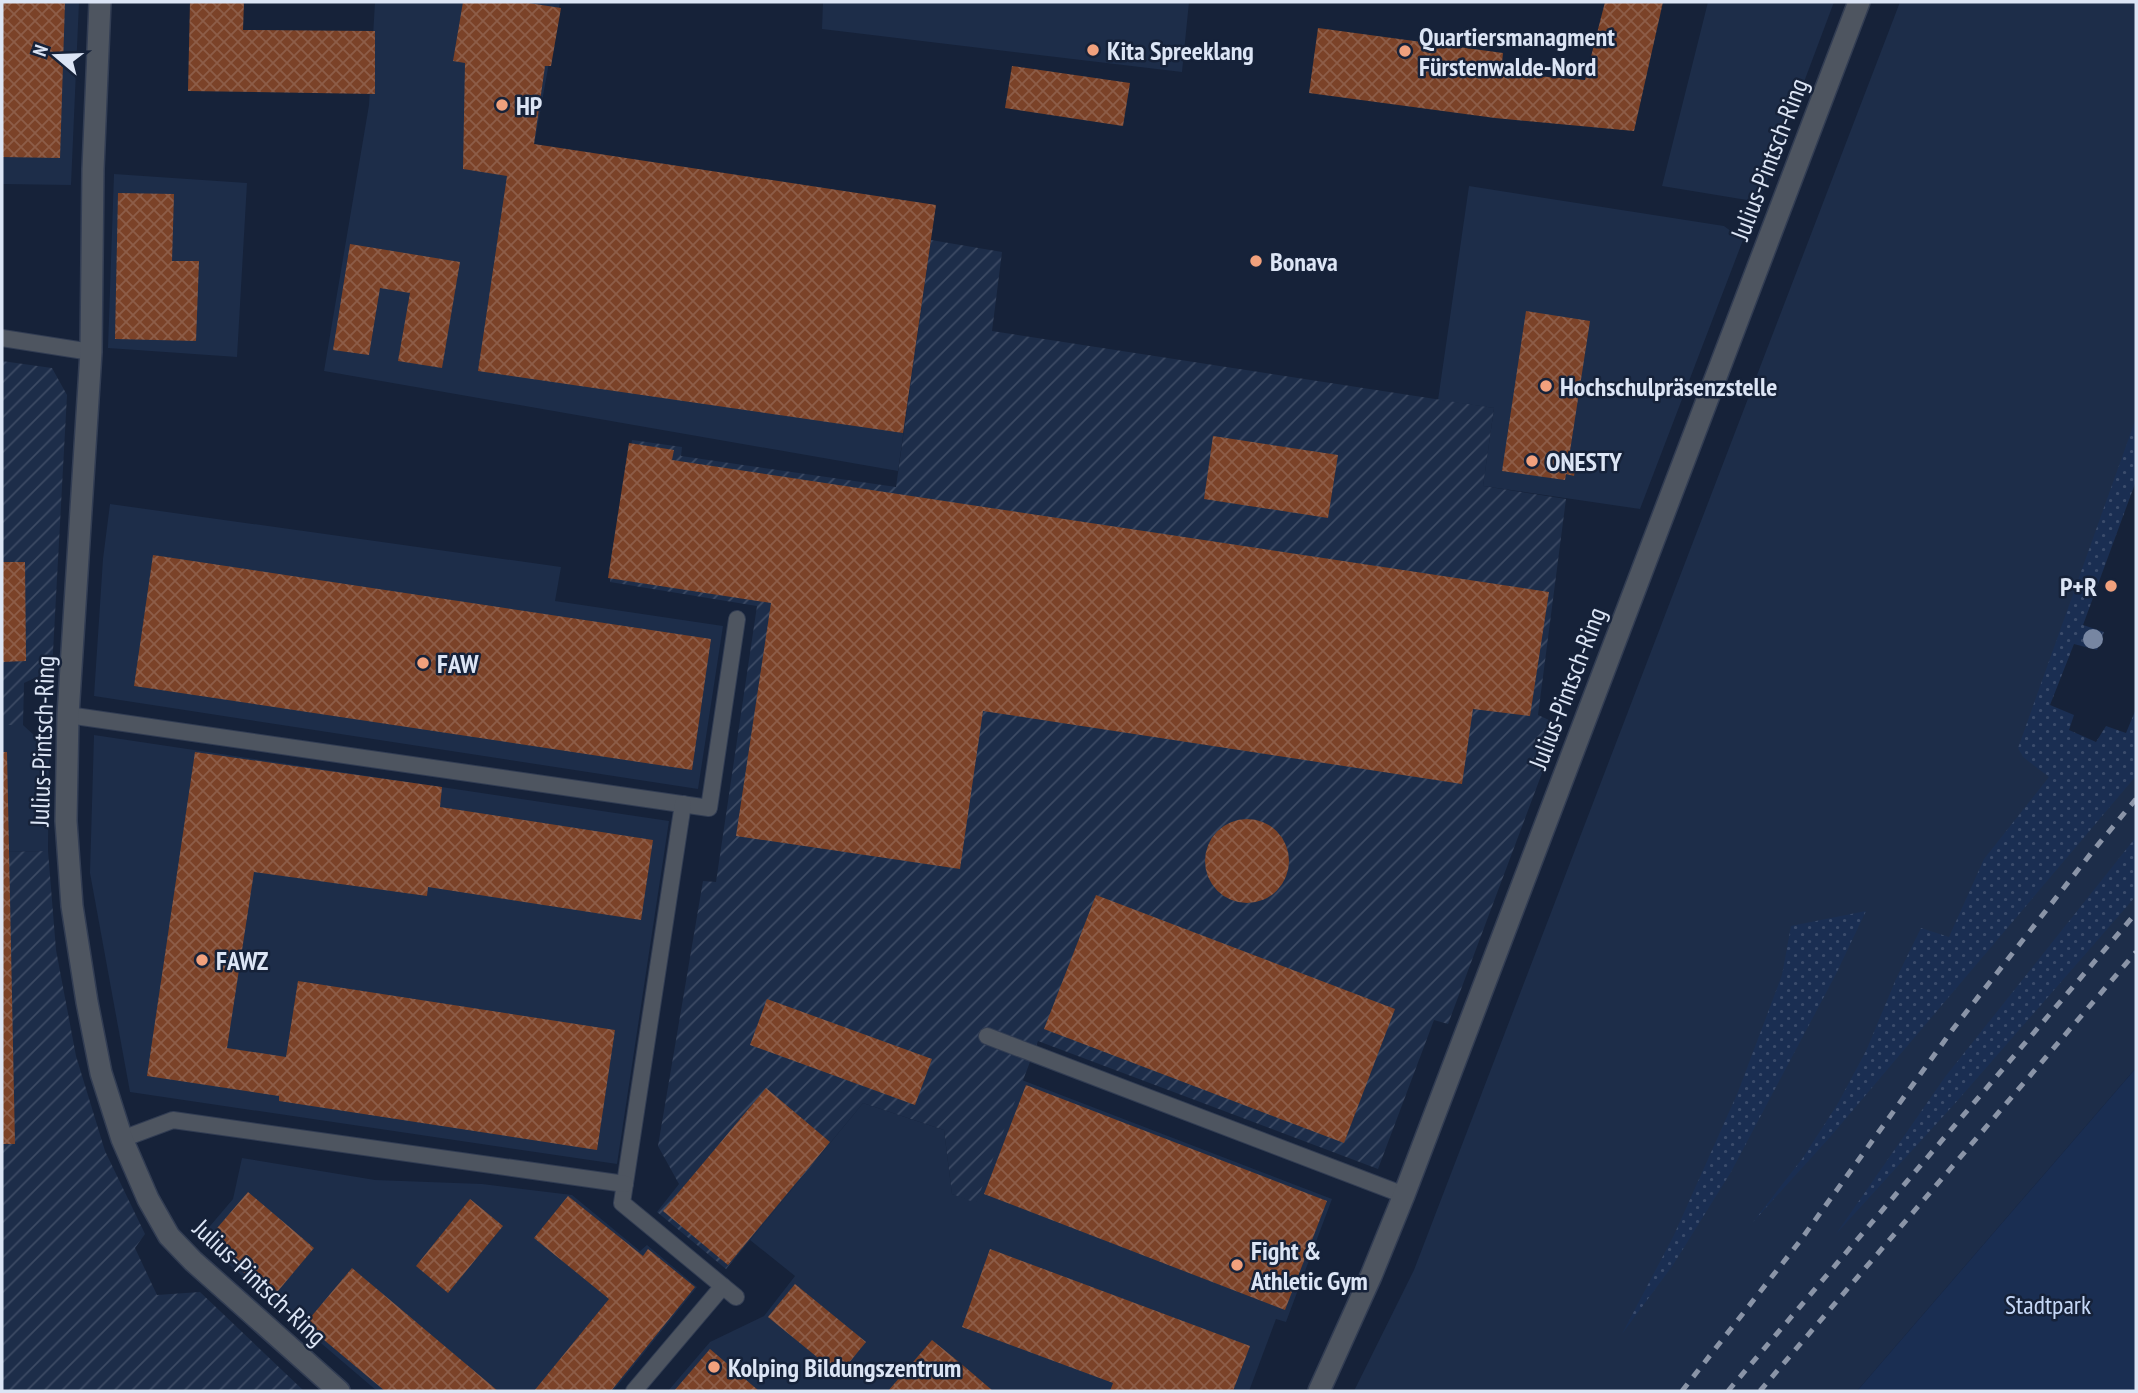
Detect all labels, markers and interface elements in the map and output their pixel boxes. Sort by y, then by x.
place label: Quartiersmanagment Fürstenwalde-Nord [1419,20,1615,83]
north arrow [21,21,91,91]
place label: Kita Spreeklang [1107,34,1254,67]
text: N [27,42,53,59]
marker: Kita Spreeklang [1085,42,1101,58]
marker: Quartiersmanagment Fürstenwalde-Nord [1397,43,1413,59]
street label: Julius-Pintsch-Ring [1723,73,1815,246]
place label: HP [516,89,542,122]
marker: HP [494,97,510,113]
place label: Bonava [1270,245,1338,278]
marker: Bonava [1248,253,1264,269]
place label: Hochschulpräsenzstelle [1560,370,1777,403]
marker: Hochschulpräsenzstelle [1538,378,1554,394]
place label: ONESTY [1546,445,1622,478]
marker: ONESTY [1524,453,1540,469]
place label: P+R [2060,570,2097,603]
marker: P+R [2103,578,2119,594]
street label: Julius-Pintsch-Ring [1521,602,1613,775]
place label: FAW [437,647,479,680]
street label: Julius-Pintsch-Ring [22,655,61,828]
marker: FAW [415,655,431,671]
place label: FAWZ [216,944,269,977]
marker: FAWZ [194,952,210,968]
street label: Julius-Pintsch-Ring [186,1211,334,1352]
place label: Fight & Athletic Gym [1250,1234,1368,1297]
marker: Fight & Athletic Gym [1229,1257,1245,1273]
park label: Stadtpark [2005,1288,2091,1321]
place label: Kolping Bildungszentrum [728,1351,961,1384]
marker: Kolping Bildungszentrum [706,1359,722,1375]

